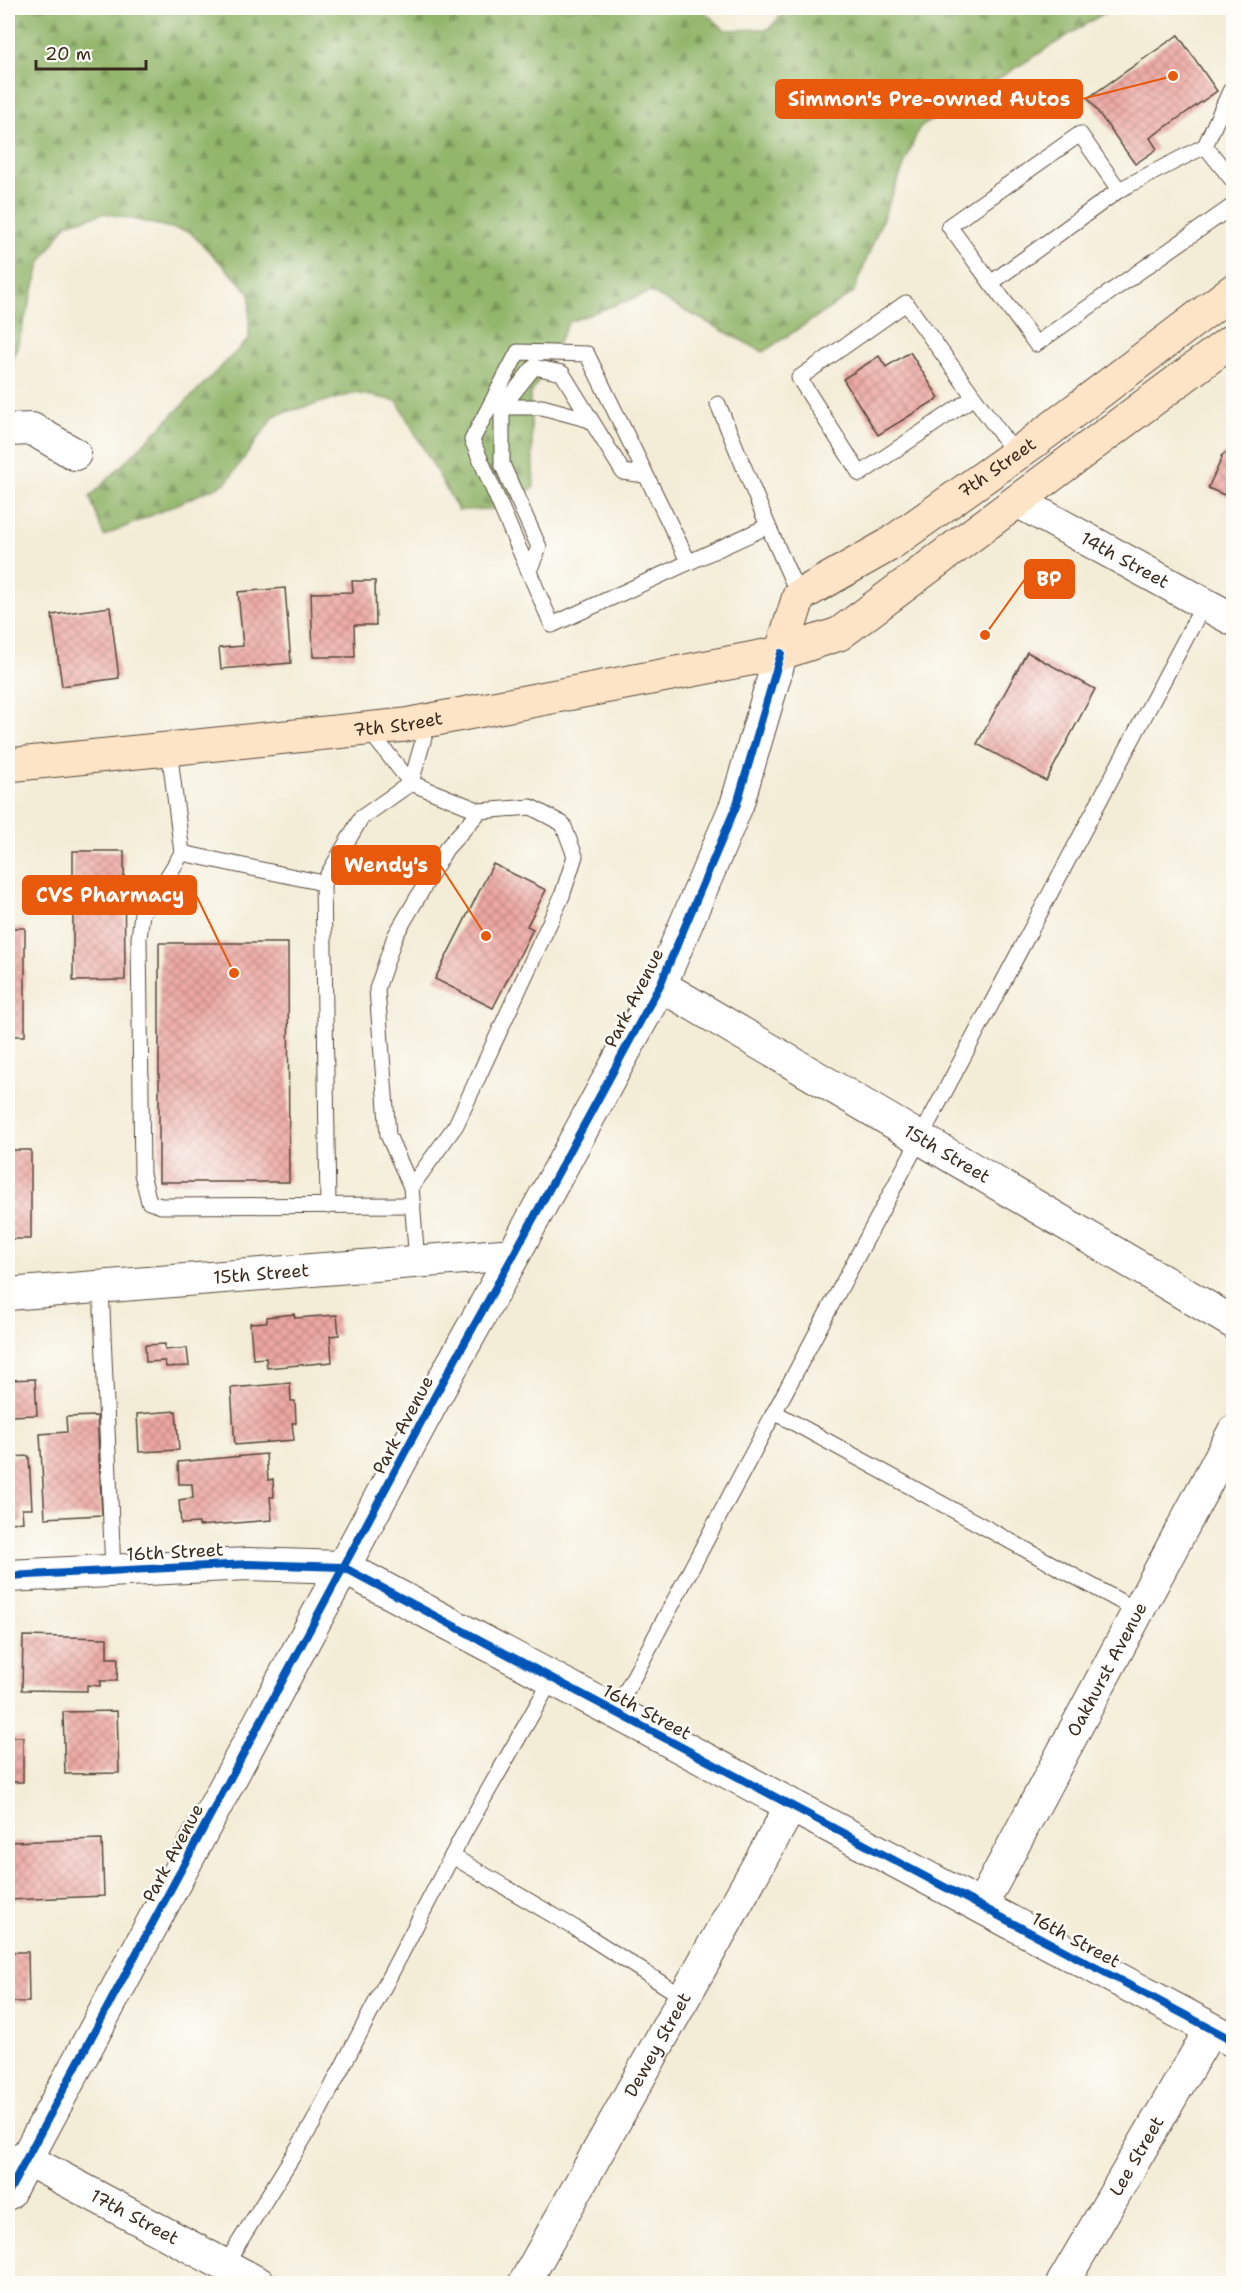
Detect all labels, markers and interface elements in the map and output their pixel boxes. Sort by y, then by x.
scale bar [36,33,146,71]
text: 20 m [45,42,91,66]
callout: Simmon's Pre-owned Autos [776,80,1082,118]
text: Simmon's Pre-owned Autos [788,86,1070,112]
street label: 7th Street [953,432,1041,504]
street label: 14th Street [1076,526,1173,594]
callout: BP [1025,560,1074,598]
text: BP [1036,566,1062,592]
street label: 7th Street [352,706,445,742]
callout: Wendy's [332,846,440,884]
text: Wendy's [344,852,428,878]
callout: CVS Pharmacy [23,876,196,914]
text: CVS Pharmacy [36,882,184,908]
street label: Park Avenue [599,944,669,1052]
street label: 15th Street [899,1119,995,1189]
street label: 15th Street [212,1258,310,1290]
street label: Park Avenue [367,1372,439,1478]
street label: 16th Street [126,1537,224,1567]
street label: Oakhurst Avenue [1061,1598,1153,1741]
street label: 16th Street [599,1679,696,1745]
street label: Park Avenue [137,1800,209,1906]
street label: 16th Street [1028,1907,1125,1973]
street label: Dewey Street [619,1988,697,2102]
street label: Lee Street [1104,2112,1170,2201]
street label: 17th Street [86,2184,183,2250]

